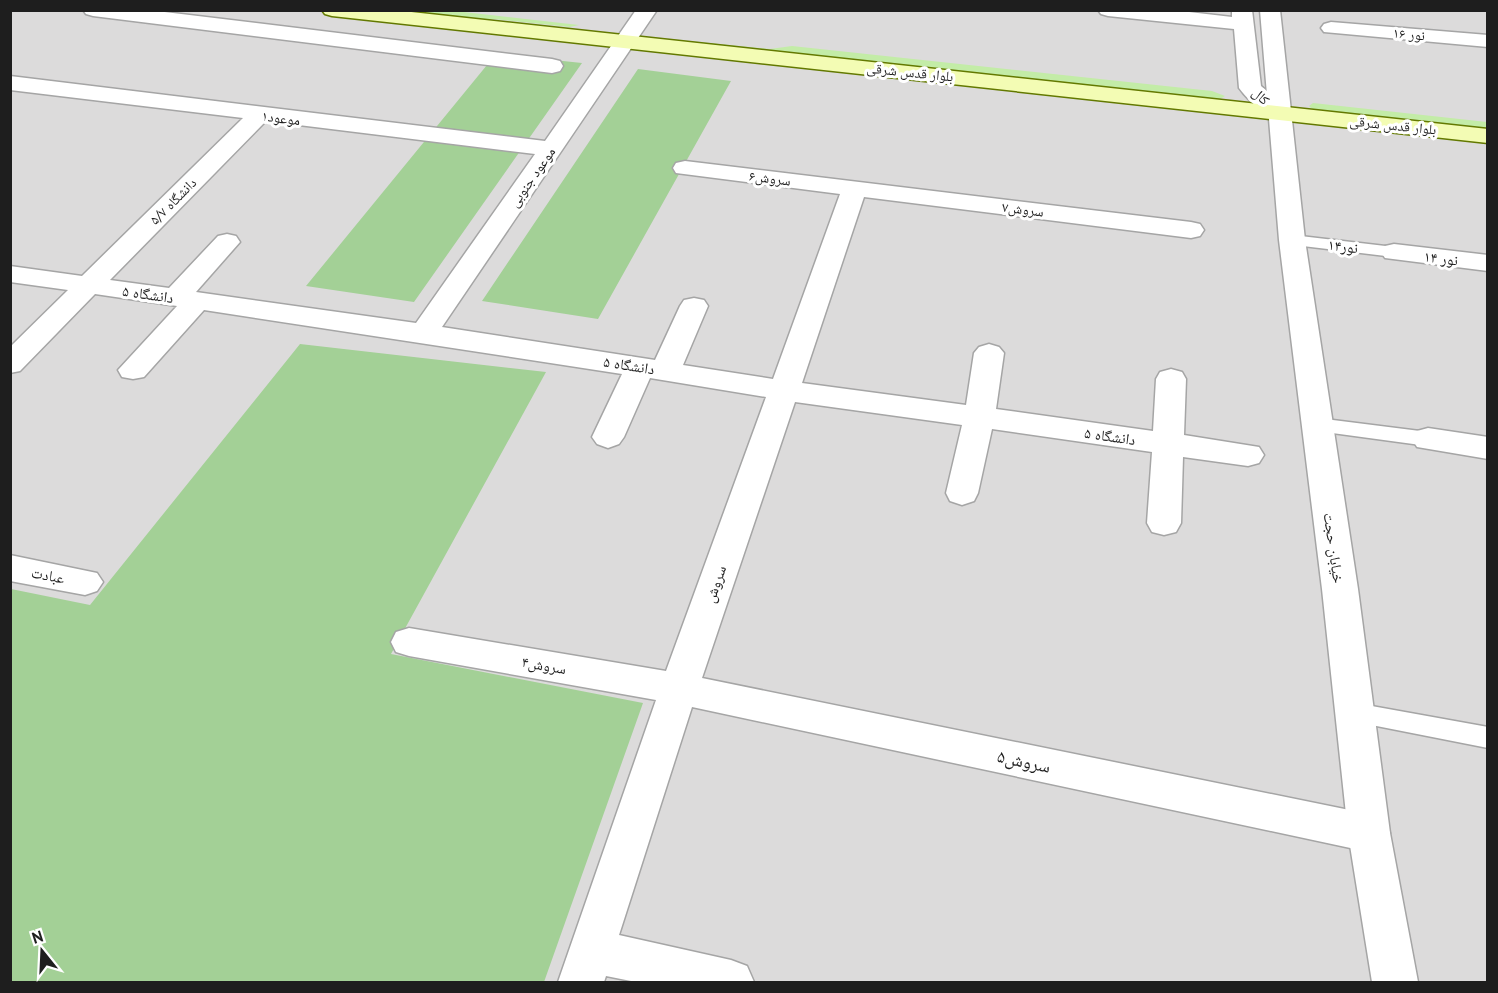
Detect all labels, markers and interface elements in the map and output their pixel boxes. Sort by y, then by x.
street label: نور ۱۶ [1392,24,1426,44]
street label: بلوار قدس شرقی [866,58,954,86]
street label: کال [1248,83,1274,109]
street label: موعود۱ [261,107,301,129]
street label: بلوار قدس شرقی [1349,111,1437,139]
street label: موعود جنوبی [505,144,559,210]
street label: سروش۶ [748,167,792,189]
street label: دانشگاه ۵/۷ [146,174,200,228]
street label: سروش۷ [1001,198,1045,220]
street label: نور۱۴ [1327,235,1359,257]
street label: نور ۱۴ [1423,246,1459,270]
street label: دانشگاه ۵ [121,281,175,307]
street label: دانشگاه ۵ [602,352,656,378]
street label: دانشگاه ۵ [1083,423,1137,449]
street label: خیابان حجت [1319,511,1348,585]
street label: عبادت [30,562,67,588]
street label: سروش [700,563,731,605]
street label: سروش۴ [520,652,568,679]
street label: سروش۵ [995,744,1053,778]
north arrow [12,921,72,981]
text: N [29,926,45,948]

